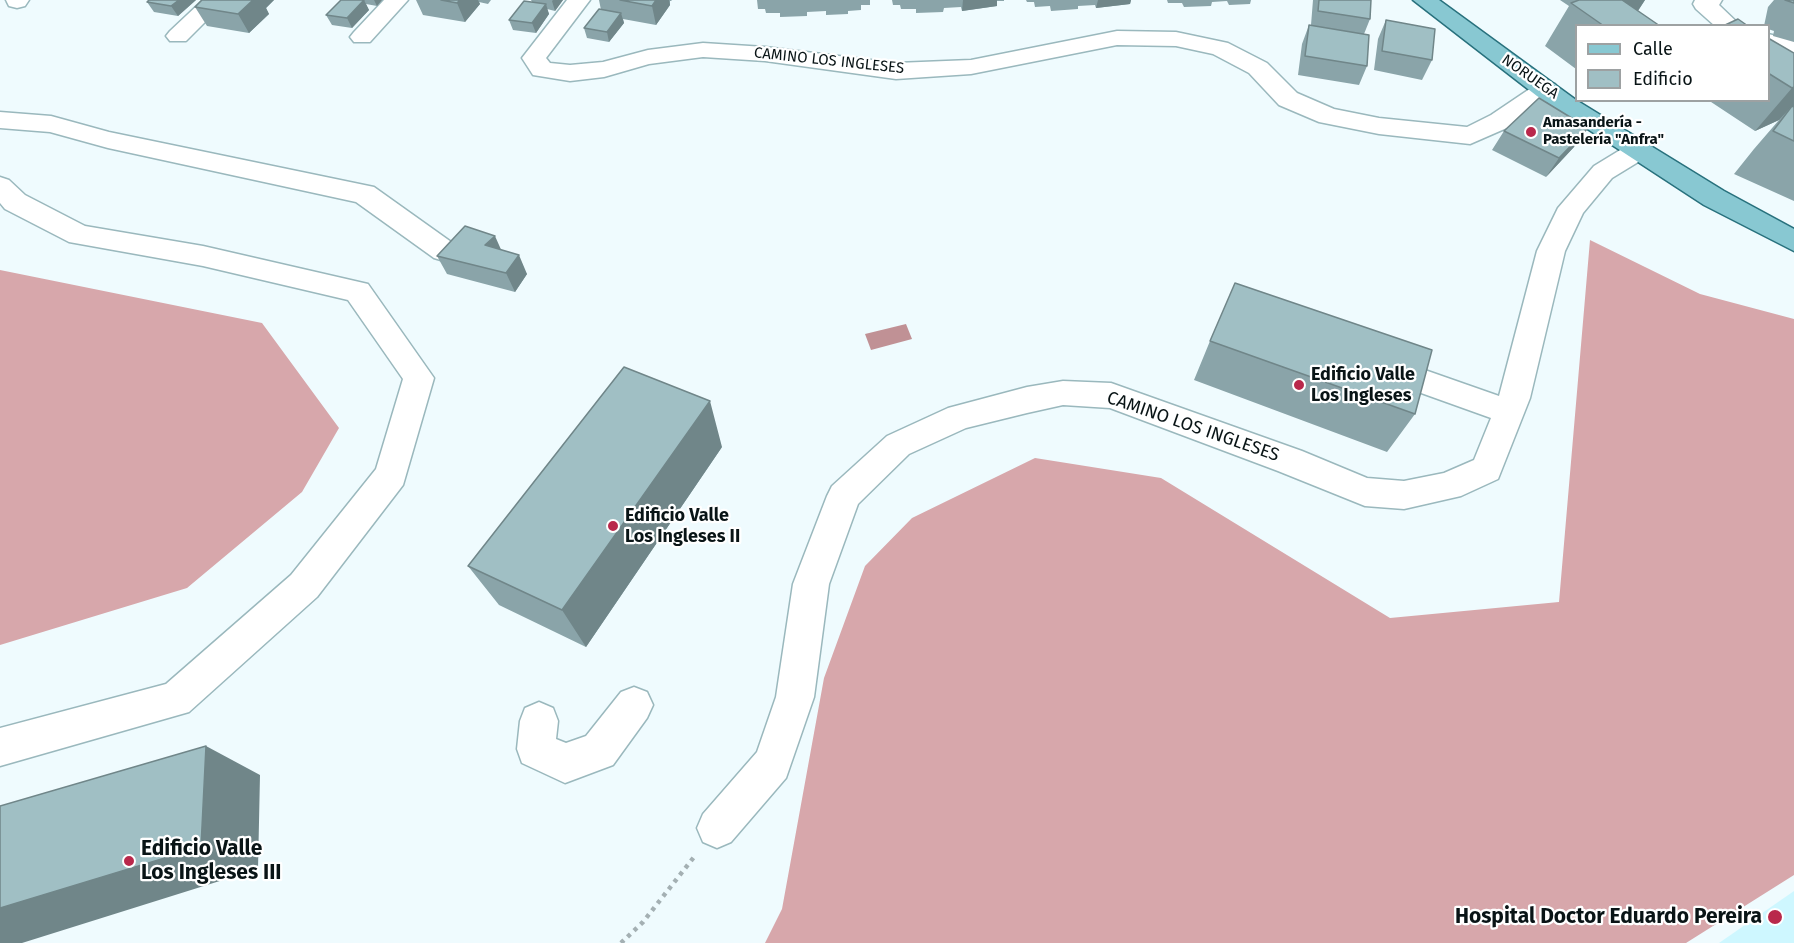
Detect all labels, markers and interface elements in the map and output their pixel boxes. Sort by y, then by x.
legend [1575,24,1770,102]
text: Calle [1633,38,1673,60]
street label: CAMINO LOS INGLESES [753,44,905,78]
street label: NORUEGA [1498,51,1562,103]
text: Edificio [1633,68,1693,90]
place label: Amasandería - Pastelería "Anfra" [1543,114,1664,149]
marker: Amasandería - Pastelería "Anfra" [1524,125,1538,139]
place label: Edificio Valle Los Ingleses [1311,364,1415,406]
marker: Edificio Valle Los Ingleses [1292,378,1306,392]
street label: CAMINO LOS INGLESES [1104,387,1282,467]
place label: Edificio Valle Los Ingleses II [625,505,740,548]
marker: Edificio Valle Los Ingleses II [606,519,620,533]
place label: Edificio Valle Los Ingleses III [141,836,282,886]
marker: Edificio Valle Los Ingleses III [122,854,136,868]
place label: Hospital Doctor Eduardo Pereira [1455,904,1762,930]
marker: Hospital Doctor Eduardo Pereira [1766,908,1784,926]

